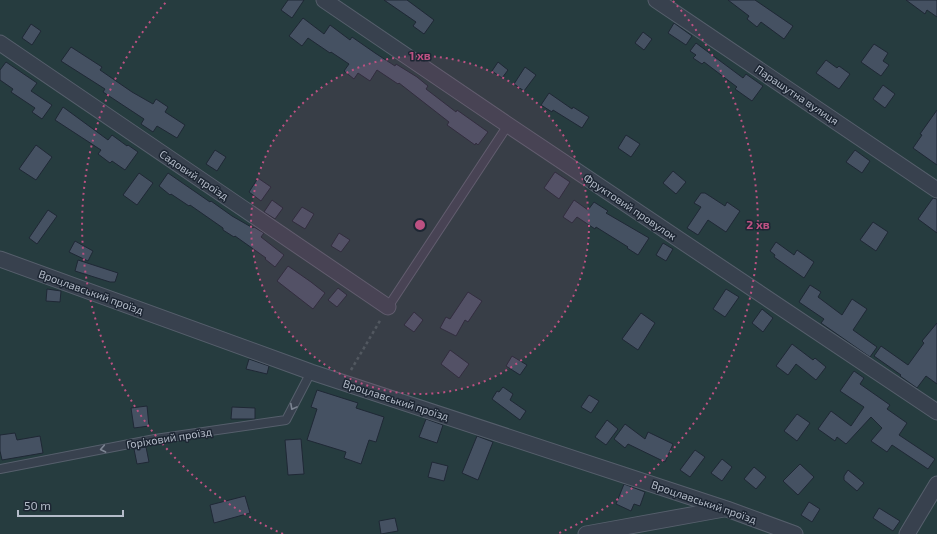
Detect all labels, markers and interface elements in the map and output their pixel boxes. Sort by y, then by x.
text: 1 хв [409,48,431,62]
street label: Парашутна вулиця [753,62,841,128]
street label: Садовий проїзд [157,147,232,203]
street label: Фруктовий провулок [581,171,679,243]
text: 2 хв [746,217,770,231]
centre of rings [413,218,427,232]
street label: Вроцлавський проїзд [37,267,146,317]
street label: Вроцлавський проїзд [342,376,451,423]
one-way arrow [290,403,298,410]
street label: Горіховий проїзд [125,424,213,451]
one-way arrow [100,445,106,453]
street label: Вроцлавський проїзд [650,477,759,526]
scale bar [18,492,123,518]
text: 50 m [24,498,51,512]

